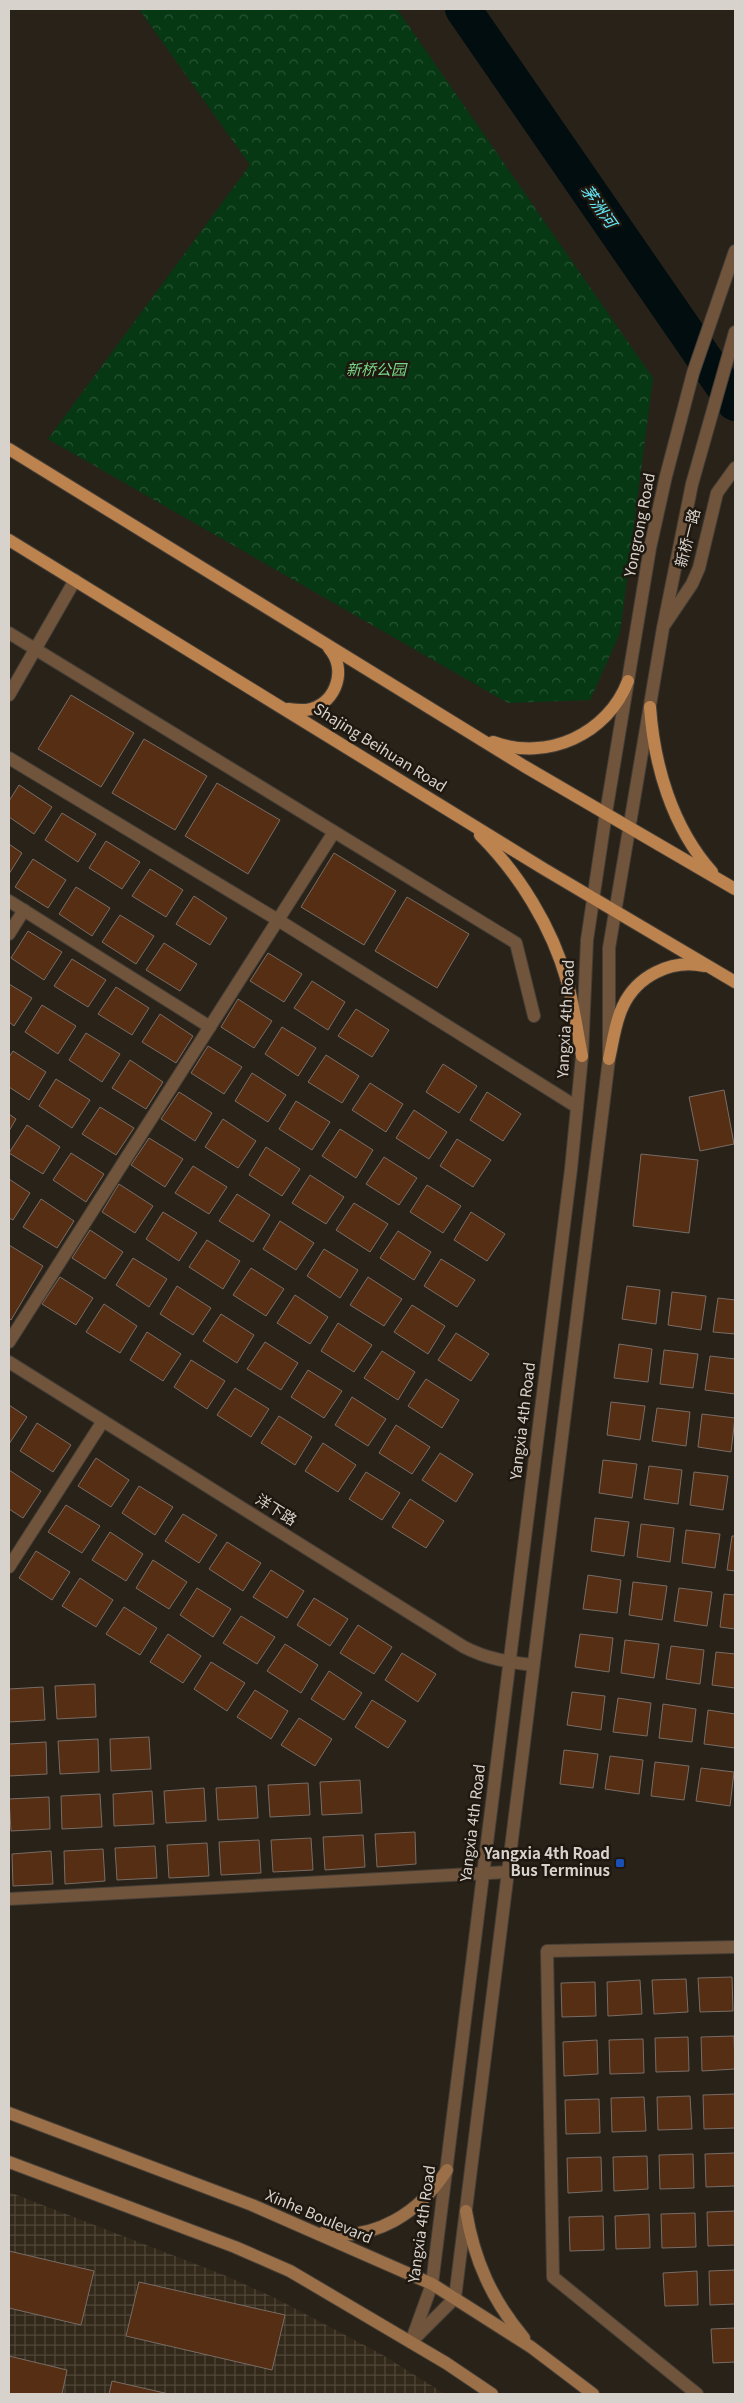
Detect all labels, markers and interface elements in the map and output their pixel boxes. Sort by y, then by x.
water label: 茅洲河 [576,179,625,234]
park label: 新桥公园 [346,358,408,379]
street label: Yongrong Road [618,471,659,579]
street label: 新桥一路 [669,506,704,569]
street label: Shajing Beihuan Road [310,697,451,796]
street label: Yangxia 4th Road [551,959,578,1080]
street label: Yangxia 4th Road [504,1361,539,1482]
street label: 洋下路 [252,1488,301,1530]
street label: Yangxia 4th Road [454,1763,489,1884]
place label: Yangxia 4th Road Bus Terminus [483,1842,610,1880]
marker: Yangxia 4th Road Bus Terminus [614,1857,626,1869]
street label: Yangxia 4th Road [402,2164,439,2285]
street label: Xinhe Boulevard [263,2184,376,2248]

